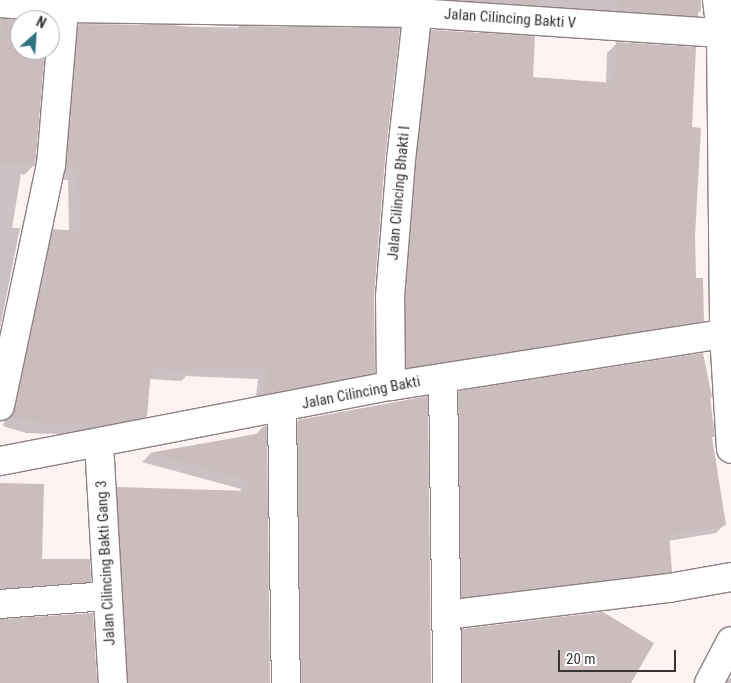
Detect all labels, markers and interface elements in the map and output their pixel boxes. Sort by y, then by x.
street label: Jalan Cilincing Bakti V [443,5,577,33]
north arrow [10,10,60,60]
text: N [34,13,48,31]
street label: Jalan Cilincing Bhakti I [384,125,414,261]
street label: Jalan Cilincing Bakti [300,373,422,413]
street label: Jalan Cilincing Bakti Gang 3 [93,480,119,646]
scale bar [561,640,678,672]
text: 20 m [566,650,596,668]

